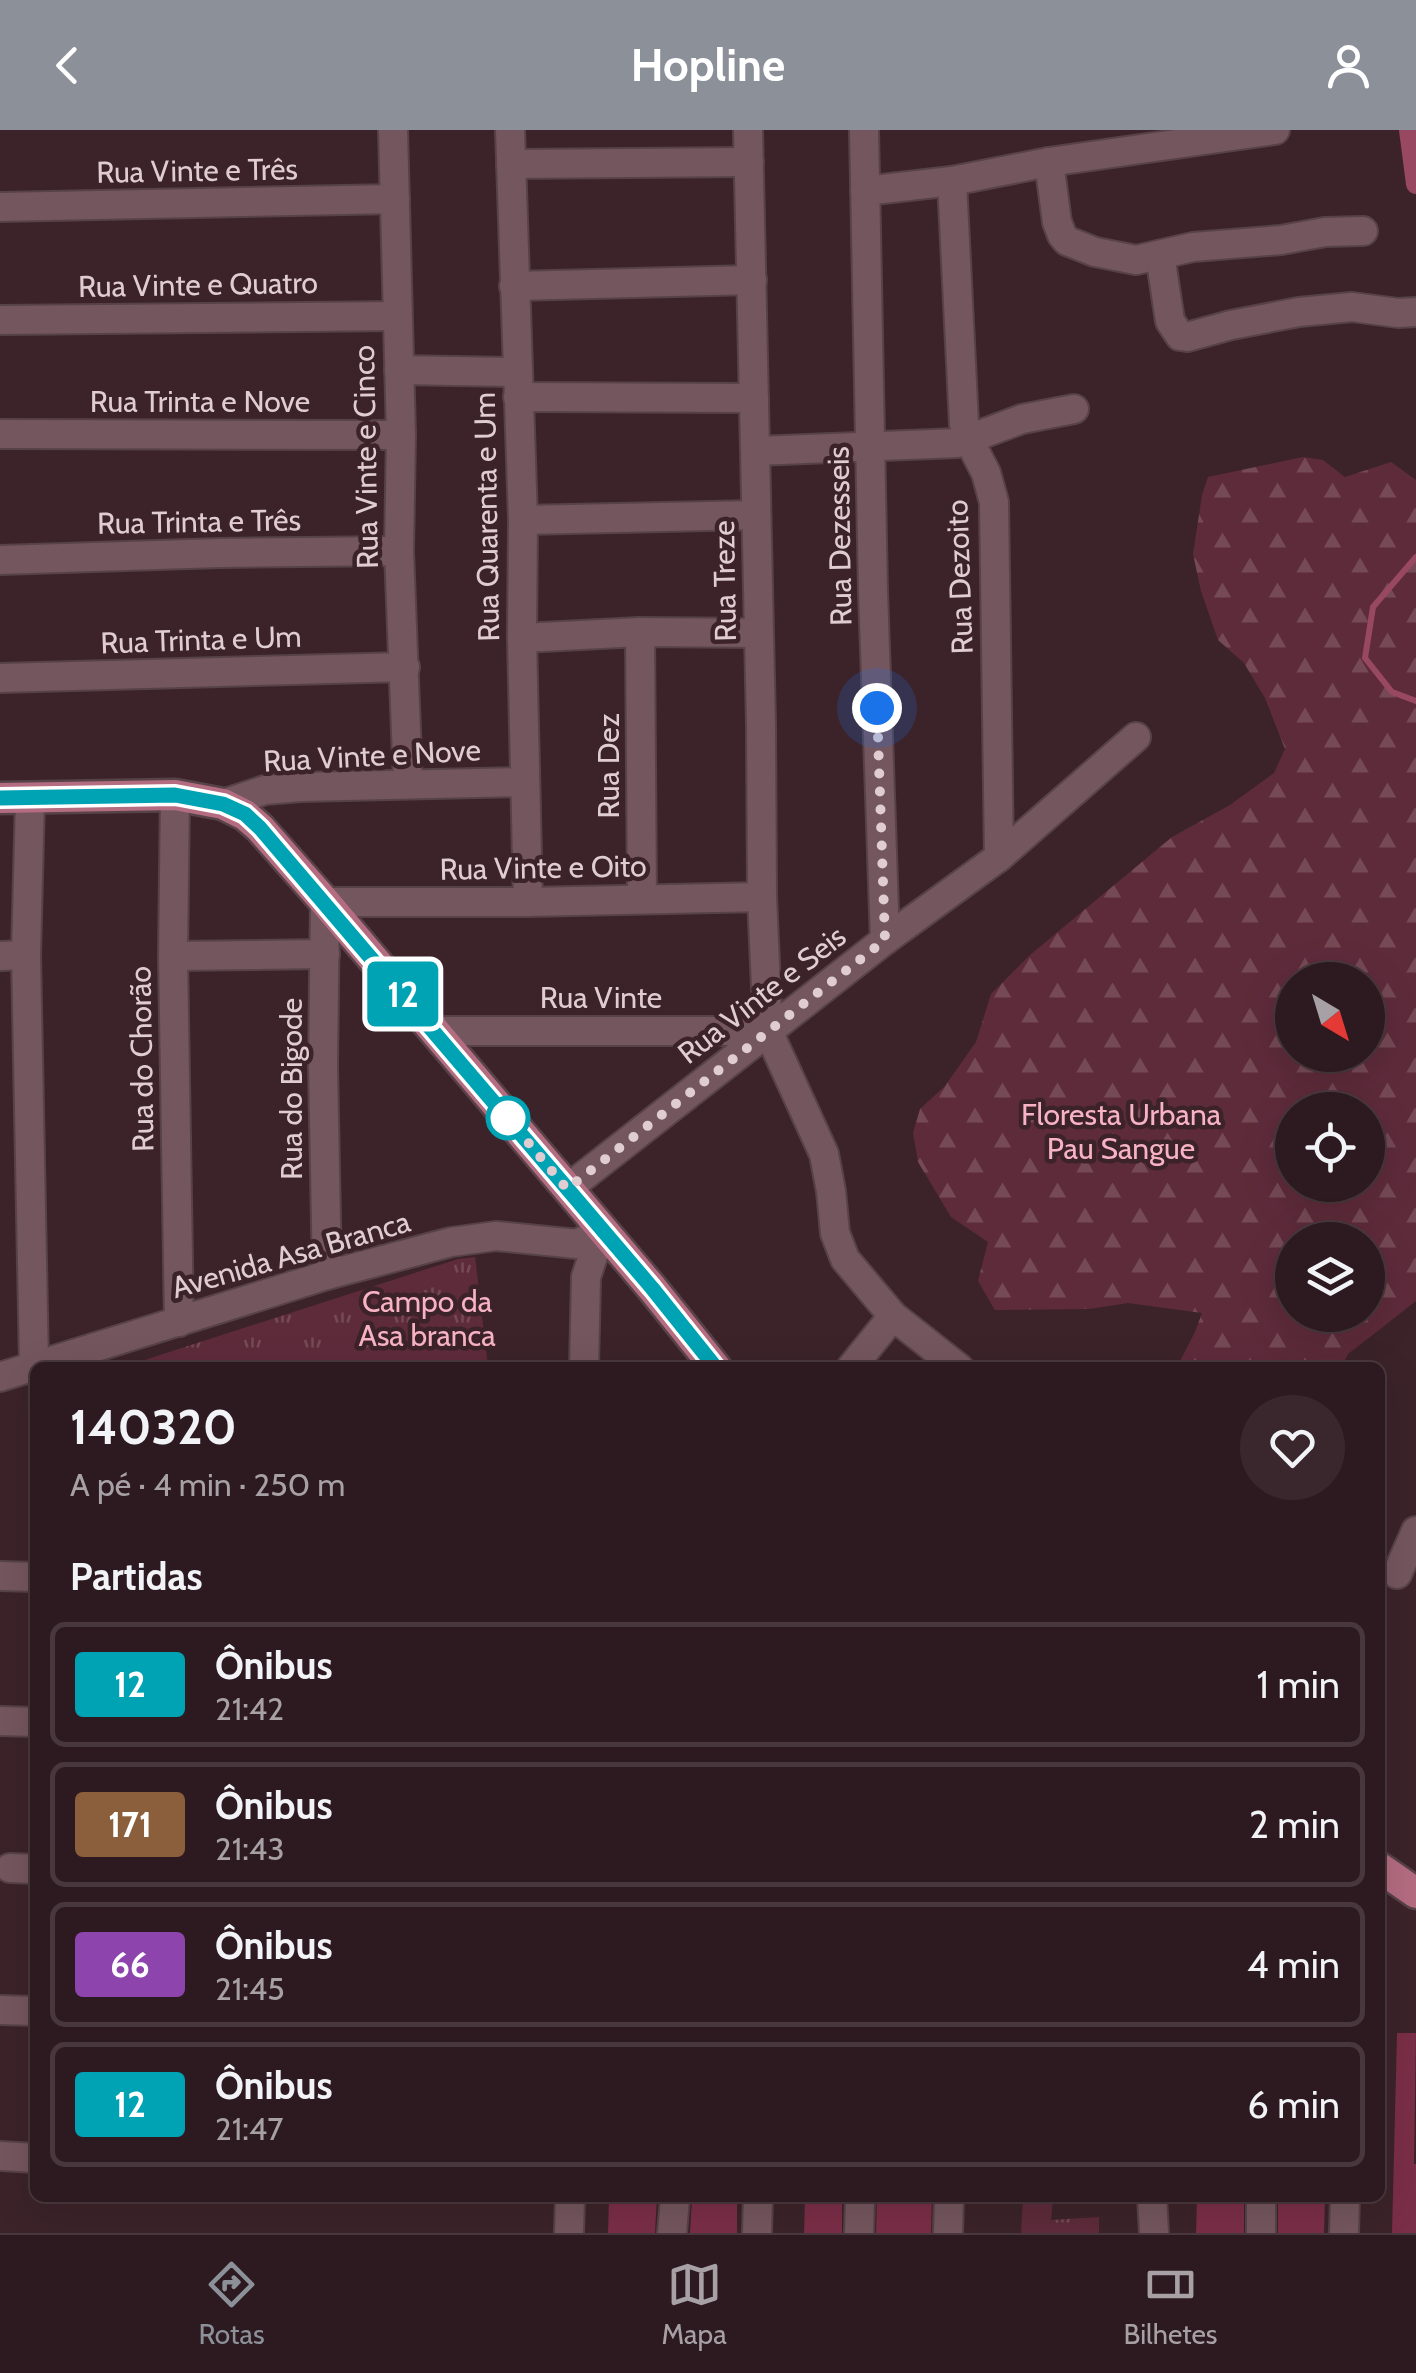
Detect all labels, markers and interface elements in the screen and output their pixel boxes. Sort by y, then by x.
icon: back [40,38,95,93]
text: Hopline [631,38,785,92]
icon: person [1321,38,1376,93]
street label: Rua Vinte e Três [96,150,298,191]
street label: Rua Vinte e Quatro [78,264,318,305]
street label: Rua Vinte e Cinco [345,345,386,569]
street label: Rua Trinta e Nove [90,383,310,420]
street label: Rua Quarenta e Um [466,392,507,642]
street label: Rua Dezesseis [819,446,860,626]
street label: Rua Dezoito [938,499,981,655]
street label: Rua Trinta e Três [97,501,301,542]
street label: Rua Treze [705,520,744,642]
street label: Rua Trinta e Um [100,617,302,662]
your location [852,683,902,733]
street label: Rua Dez [590,713,627,819]
street label: Rua Vinte e Nove [262,731,482,780]
street label: Rua Vinte e Oito [439,847,647,888]
street label: Rua Vinte e Seis [670,918,853,1072]
line badge: 12 [358,962,448,1026]
north arrow [1275,962,1385,1072]
map controls [1275,962,1385,1332]
street label: Rua do Chorão [121,966,162,1152]
text: 12 [387,973,419,1016]
street label: Rua Vinte [540,979,662,1016]
street label: Rua do Bigode [273,998,310,1180]
button: locate [1275,1092,1385,1202]
park label: Floresta Urbana Pau Sangue [1021,1096,1222,1167]
unlabelled marker [487,1097,529,1139]
street label: Avenida Asa Branca [167,1203,415,1306]
button: layers [1275,1222,1385,1332]
park label: Campo da Asa branca [358,1283,496,1354]
button: heart [1240,1395,1345,1500]
text: 140320 [70,1398,237,1456]
text: A pé · 4 min · 250 m [70,1465,345,1504]
text: Partidas [70,1553,203,1600]
text: Ônibus [215,1642,332,1689]
text: 1 min [1256,1661,1340,1708]
text: 12 [114,1663,146,1706]
text: 21:42 [215,1689,284,1728]
text: Ônibus [215,1782,332,1829]
text: 2 min [1249,1801,1340,1848]
text: 171 [108,1803,152,1846]
text: 21:43 [215,1829,285,1868]
text: Ônibus [215,1922,332,1969]
text: 4 min [1247,1941,1340,1988]
text: 66 [110,1943,150,1986]
text: 21:45 [215,1969,285,2008]
text: Ônibus [215,2062,332,2109]
text: 6 min [1247,2081,1340,2128]
text: 12 [114,2083,146,2126]
text: 21:47 [215,2109,283,2148]
tab: Rotas [199,2257,265,2351]
tab: Mapa [662,2257,727,2351]
tab: Bilhetes [1124,2257,1217,2351]

